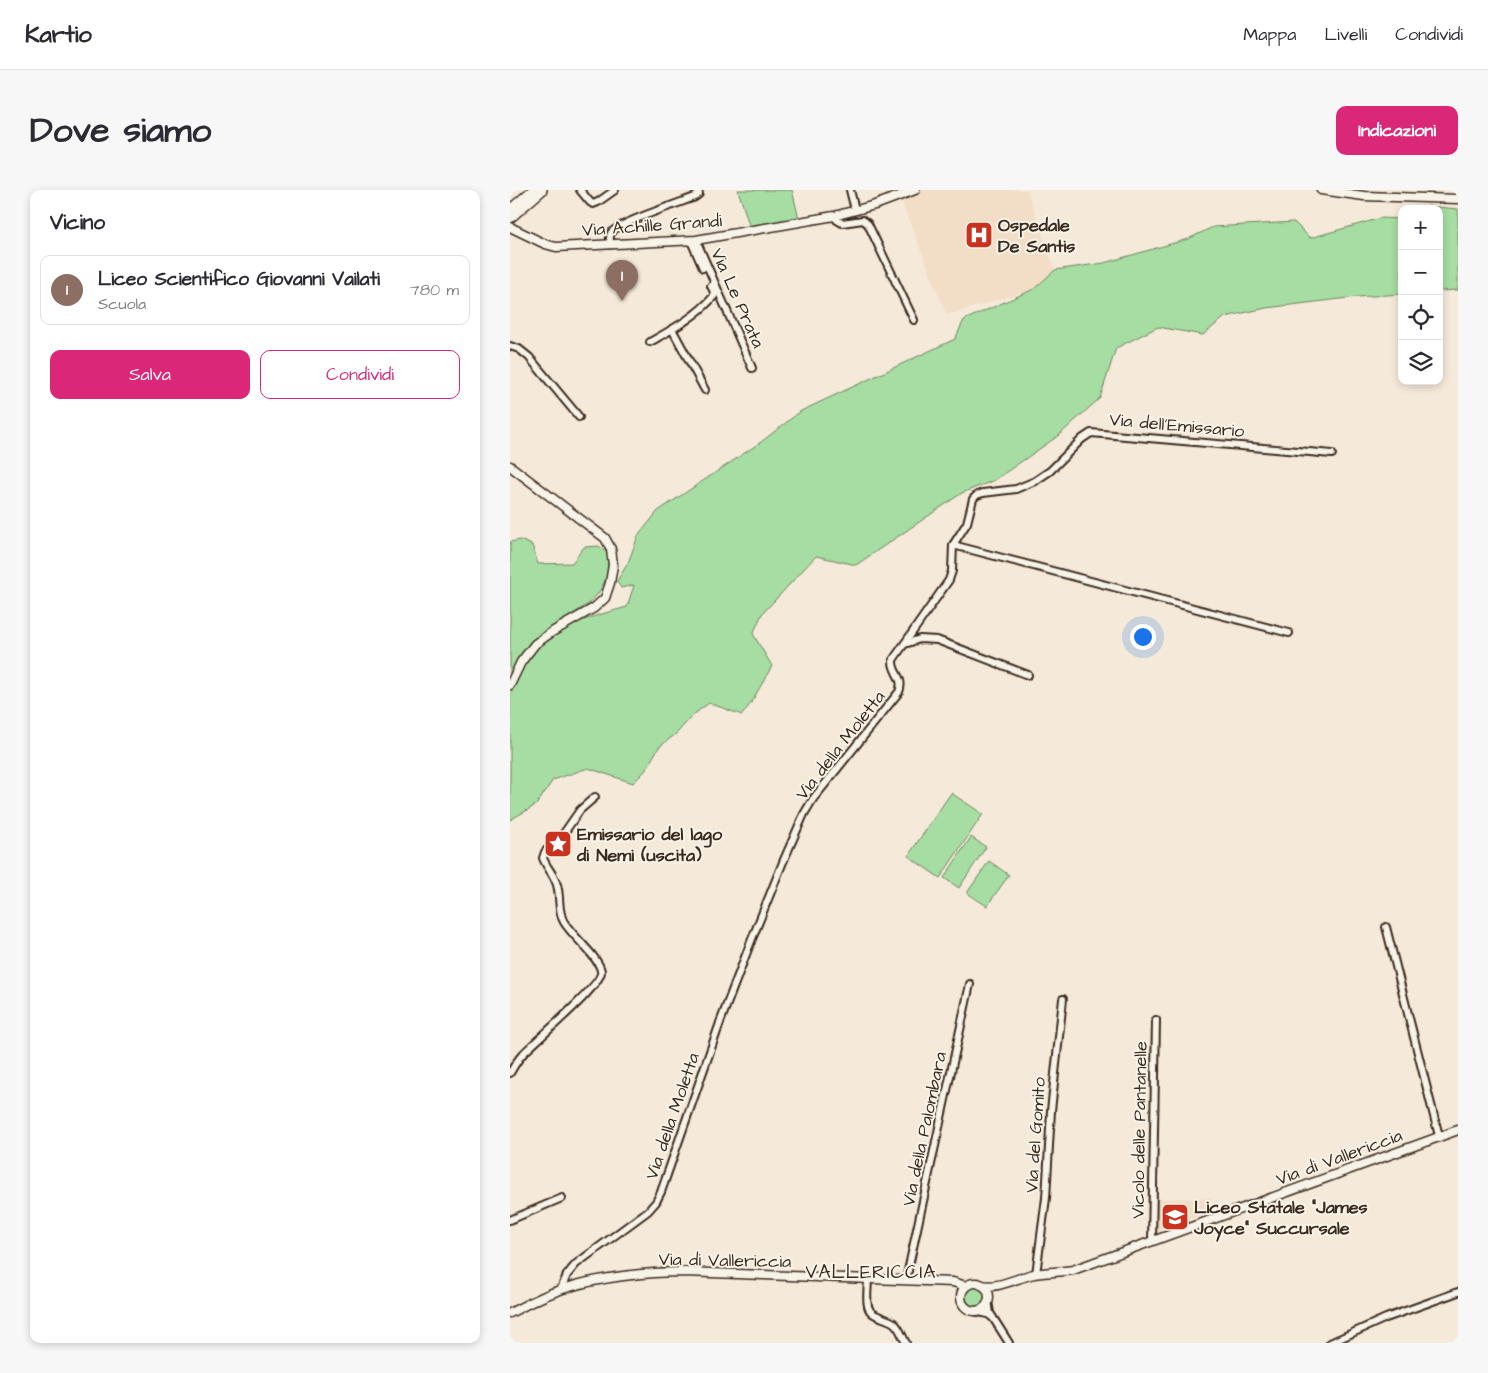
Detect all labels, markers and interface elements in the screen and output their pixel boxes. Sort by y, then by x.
text: Kartio [25,18,92,52]
text: Mappa [1243,22,1297,47]
text: Livelli [1325,22,1367,47]
text: Condividi [1395,22,1463,47]
text: Dove siamo [30,106,211,155]
button: Indicazioni [1336,106,1458,155]
map controls [1398,205,1443,385]
button: + [1398,205,1443,250]
text: Vicino [50,208,105,237]
street label: Via Achille Grandi [581,208,723,243]
place label: Ospedale De Santis [998,213,1075,259]
hospital icon: Ospedale De Santis [964,220,994,250]
street label: Via Le Prata [704,244,771,352]
button: − [1398,250,1443,295]
pin: 1 [606,260,638,301]
text: Liceo Scientifico Giovanni Vailati [98,266,380,293]
text: 1 [66,279,68,301]
text: 780 m [410,279,459,301]
text: Scuola [98,293,146,315]
button: locate [1398,295,1443,340]
button: layers [1398,340,1443,385]
button: Salva [50,350,250,399]
button: Condividi [260,350,460,399]
street label: Via dell'Emissario [1108,407,1245,444]
your location [1130,624,1156,650]
street label: Via della Moletta [790,685,891,805]
place label: Emissario del lago di Nemi (uscita) [576,822,723,868]
place icon: Emissario del lago di Nemi (uscita) [543,829,573,859]
street label: Vicolo delle Pantanelle [1125,1041,1154,1219]
street label: Via della Moletta [639,1049,706,1183]
street label: Via della Palombara [896,1050,953,1209]
street label: Via del Gomito [1019,1076,1052,1194]
street label: Via di Vallericcia [1273,1123,1406,1192]
place label: Liceo Statale "James Joyce" Succursale [1193,1195,1368,1242]
school or university icon: Liceo Statale "James Joyce" Succursale [1160,1202,1190,1232]
street label: Via di Vallericcia [658,1247,792,1274]
district label: VALLERICCIA [805,1259,937,1286]

